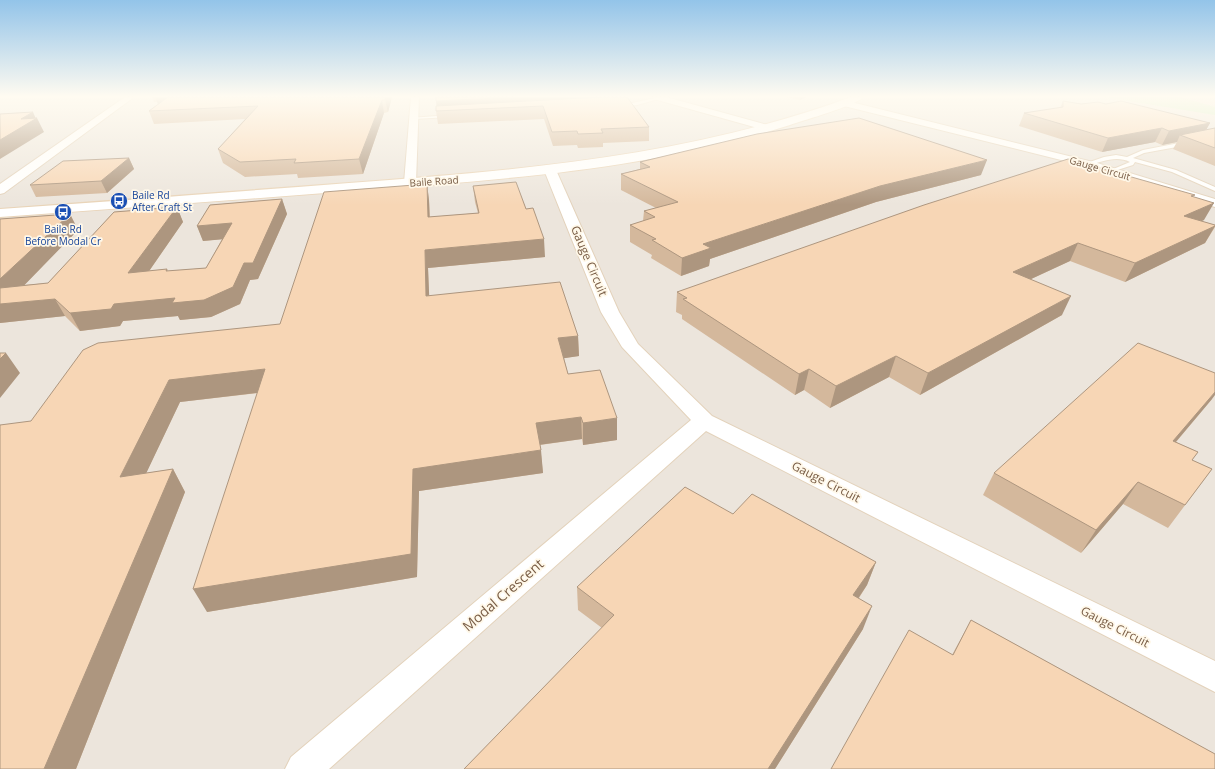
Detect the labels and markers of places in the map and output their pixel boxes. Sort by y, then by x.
place label: Baile Rd After Craft St [132,188,193,214]
bus stop icon: Baile Rd After Craft St [109,191,129,211]
bus stop icon: Baile Rd Before Modal Cr [53,202,73,222]
place label: Baile Rd Before Modal Cr [25,222,101,248]

